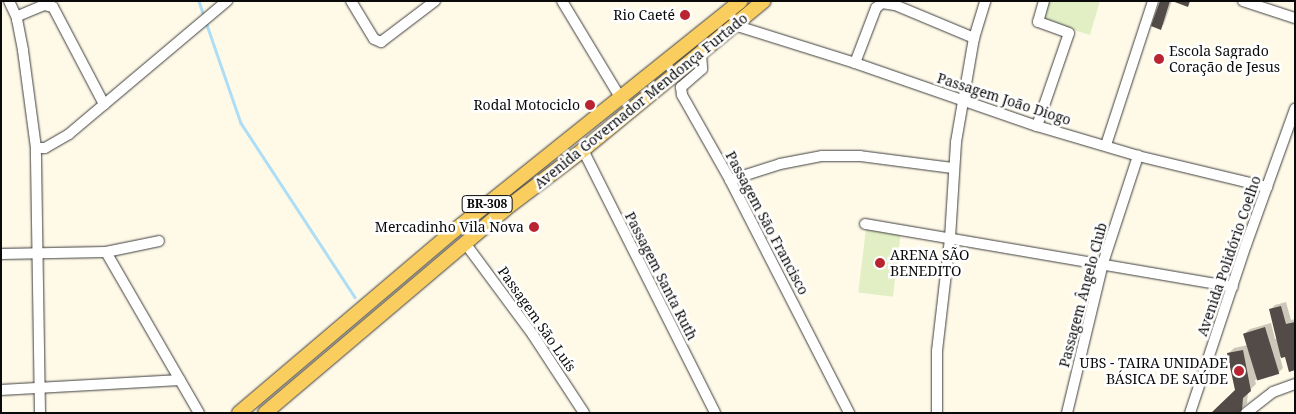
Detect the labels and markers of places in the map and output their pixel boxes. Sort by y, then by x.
place label: Rio Caeté [613,7,675,23]
marker: Rio Caeté [679,9,691,21]
place label: Escola Sagrado Coração de Jesus [1169,43,1280,75]
marker: Escola Sagrado Coração de Jesus [1153,53,1165,65]
place label: Rodal Motociclo [473,97,580,113]
marker: Rodal Motociclo [584,99,596,111]
place label: Mercadinho Vila Nova [375,219,524,235]
marker: Mercadinho Vila Nova [528,221,540,233]
place label: ARENA SÃO BENEDITO [890,247,969,280]
marker: ARENA SÃO BENEDITO [874,257,886,269]
place label: UBS - TAIRA UNIDADE BÁSICA DE SAÚDE [1080,355,1228,388]
marker: UBS - TAIRA UNIDADE BÁSICA DE SAÚDE [1232,364,1246,378]

